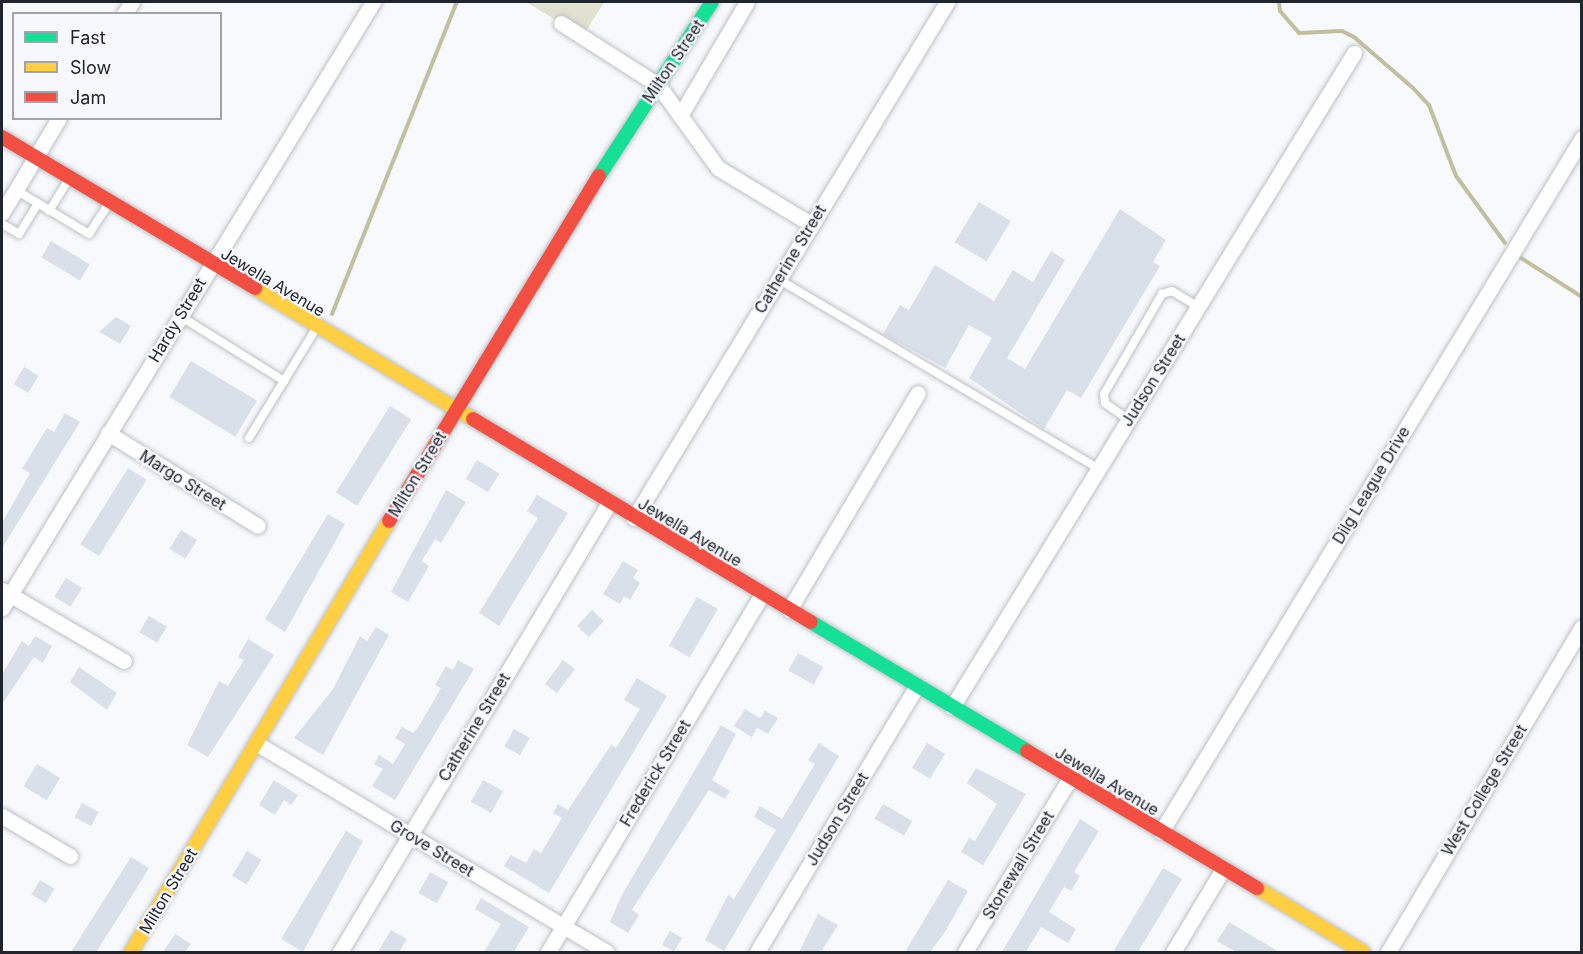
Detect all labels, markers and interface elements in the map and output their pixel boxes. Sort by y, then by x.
legend [12,12,222,120]
street label: Milton Street [638,16,708,106]
text: Fast [70,27,106,48]
text: Slow [70,57,111,78]
text: Jam [70,87,106,108]
street label: Catherine Street [750,201,830,317]
street label: Jewella Avenue [218,243,328,321]
street label: Hardy Street [144,274,210,366]
street label: Judson Street [1117,330,1189,430]
street label: Dilg League Drive [1328,423,1414,547]
street label: Milton Street [384,428,450,520]
street label: Margo Street [136,446,230,514]
street label: Jewella Avenue [635,493,745,571]
street label: Catherine Street [434,669,514,785]
street label: Frederick Street [616,716,694,830]
street label: West College Street [1437,721,1531,859]
street label: Jewella Avenue [1052,742,1162,820]
street label: Judson Street [802,769,872,869]
street label: Stonewall Street [978,807,1058,923]
street label: Grove Street [386,815,478,881]
street label: Milton Street [135,845,201,937]

